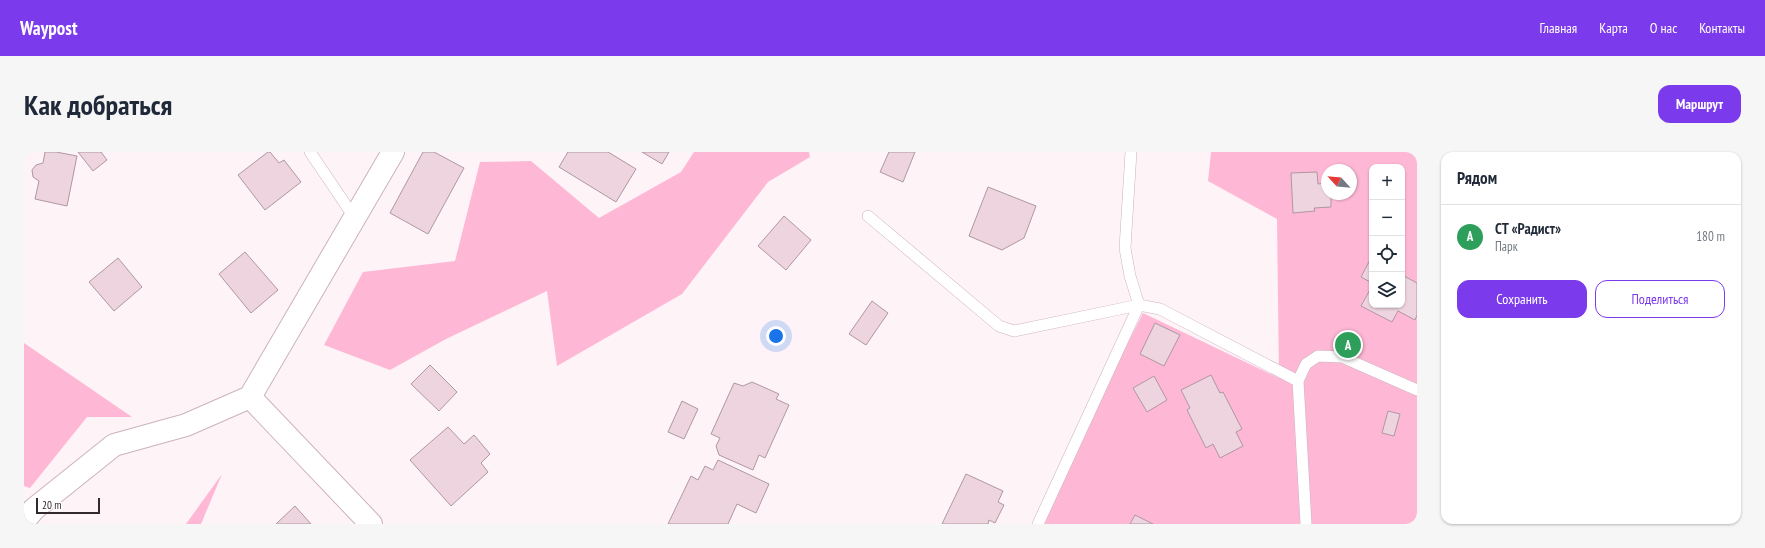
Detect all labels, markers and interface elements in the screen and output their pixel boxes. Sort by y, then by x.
text: Waypost [20,16,77,40]
text: Главная [1539,19,1577,37]
text: Карта [1599,19,1628,37]
text: О нас [1650,19,1677,37]
text: Контакты [1699,19,1745,37]
button: Маршрут [1658,85,1741,123]
text: Как добраться [24,86,172,123]
north arrow [1321,164,1357,200]
map controls [1369,164,1405,308]
button: + [1369,164,1405,200]
text: Рядом [1457,167,1497,189]
button: − [1369,200,1405,236]
text: СТ «Радист» [1495,219,1561,238]
text: A [1467,228,1473,245]
text: 180 m [1696,228,1725,245]
button: locate [1369,236,1405,272]
text: Парк [1495,238,1518,255]
button: layers [1369,272,1405,308]
button: Сохранить [1457,280,1587,318]
button: Поделиться [1595,280,1725,318]
your location [766,326,786,346]
pin: A [1335,330,1361,360]
scale bar [36,496,100,515]
text: 20 m [42,498,61,512]

